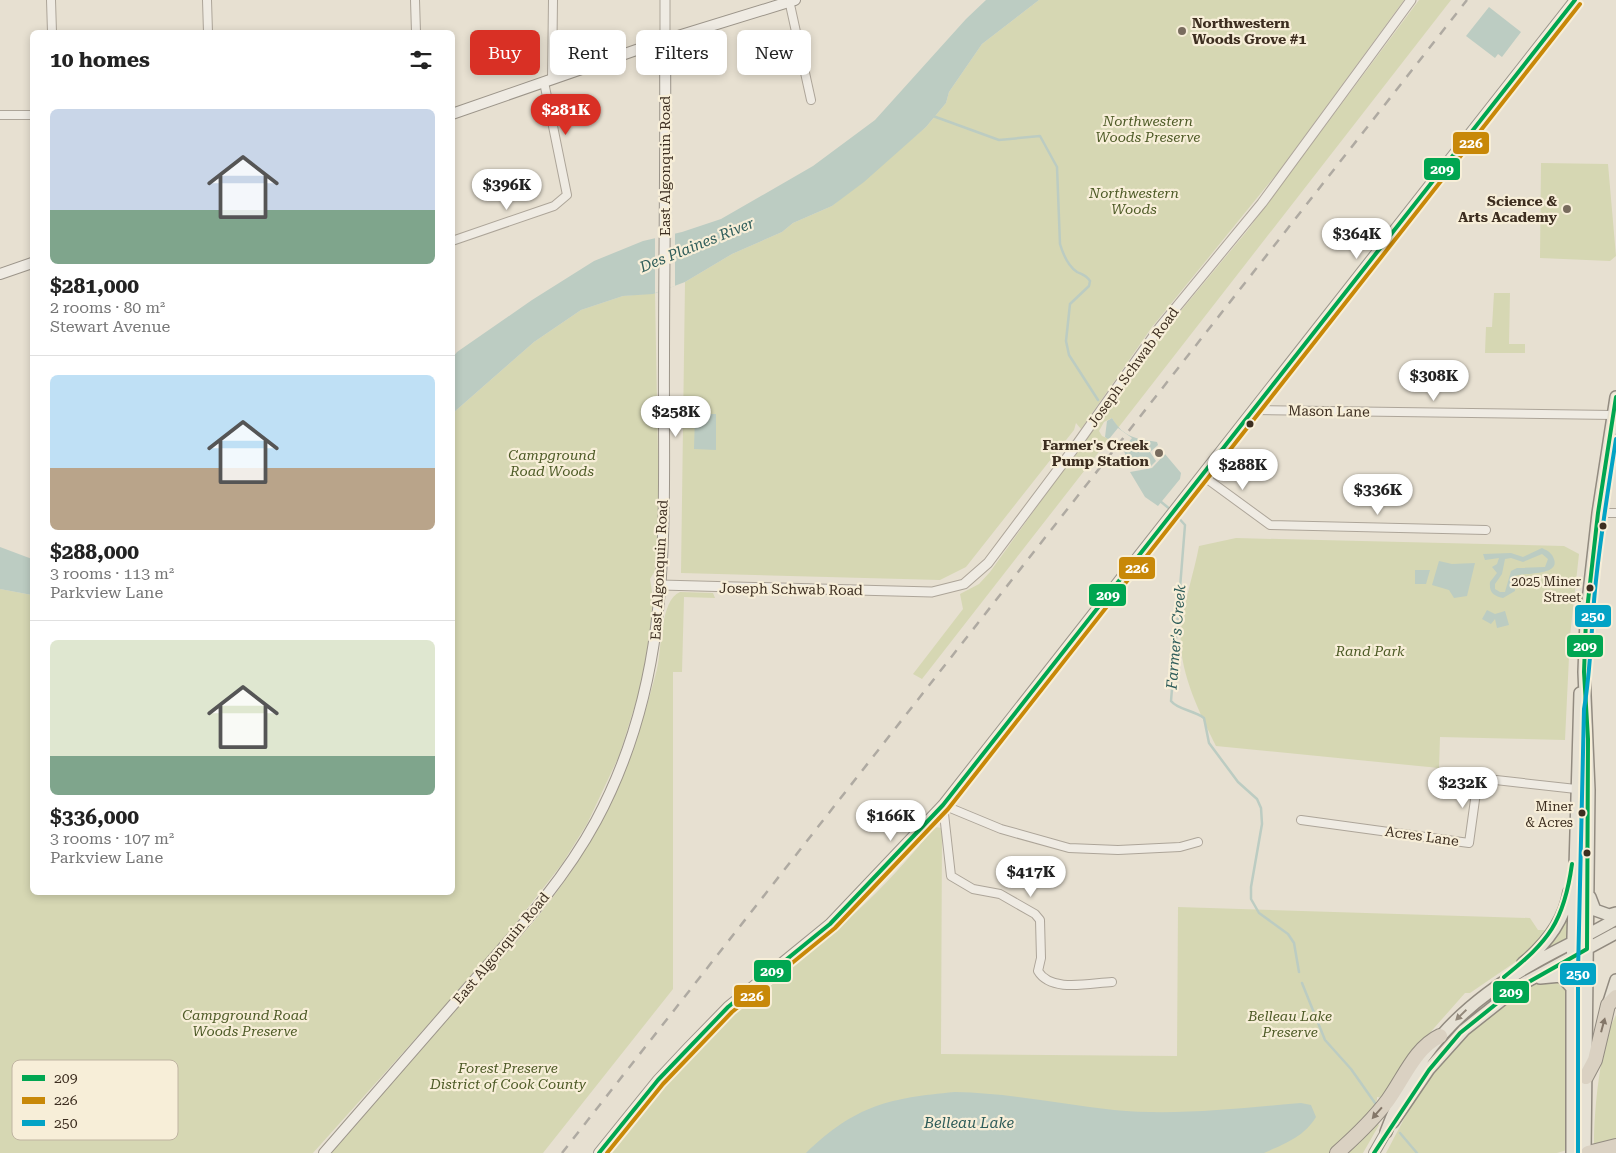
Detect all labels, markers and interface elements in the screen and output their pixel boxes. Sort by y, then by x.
place label: Northwestern Woods Grove #1 [1192,15,1306,47]
marker: Northwestern Woods Grove #1 [1176,25,1188,37]
chip: Buy [470,30,540,75]
chip: Rent [550,30,626,75]
chip: Filters [636,30,727,75]
chip: New [737,30,811,75]
icon: filters [407,46,435,74]
text: 10 homes [50,48,150,72]
pin: $281K [531,94,601,136]
street label: East Algonquin Road [657,96,673,236]
text: $281K [542,100,590,119]
park label: Northwestern Woods Preserve [1096,113,1200,145]
line badge: 226 [1452,131,1490,155]
text: 226 [1459,135,1483,151]
icon: home [198,142,288,232]
line badge: 209 [1423,157,1461,181]
text: 209 [1430,161,1454,177]
pin: $396K [472,168,542,211]
text: $396K [483,175,531,194]
park label: Northwestern Woods [1088,185,1179,217]
place label: Science & Arts Academy [1458,193,1558,225]
marker: Science & Arts Academy [1561,203,1573,215]
water label: Des Plaines River [636,214,758,277]
pin: $364K [1322,218,1392,260]
text: $364K [1333,224,1381,243]
text: $281,000 [50,274,139,298]
text: 2 rooms · 80 m² [50,298,165,317]
street label: Joseph Schwab Road [1084,304,1182,430]
text: Stewart Avenue [50,317,170,336]
pin: $308K [1399,360,1469,402]
text: $308K [1410,366,1458,385]
pin: $258K [641,396,711,438]
text: $258K [652,402,700,421]
street label: Mason Lane [1288,402,1370,420]
icon: home [198,407,288,497]
unlabelled marker [1245,419,1255,429]
place label: Farmer's Creek Pump Station [1042,437,1150,469]
park label: Campground Road Woods [508,447,596,479]
marker: Farmer's Creek Pump Station [1153,447,1165,459]
pin: $288K [1208,448,1278,491]
text: $288K [1219,455,1267,474]
pin: $336K [1343,474,1413,516]
text: $336K [1354,480,1402,499]
street label: East Algonquin Road [647,499,671,641]
unlabelled marker [1598,521,1608,531]
text: $288,000 [50,540,139,564]
line badge: 226 [1118,556,1156,580]
text: 226 [1125,560,1149,576]
text: 3 rooms · 113 m² [50,564,174,583]
place label: 2025 Miner Street [1511,574,1582,605]
street label: Joseph Schwab Road [719,580,863,598]
text: Parkview Lane [50,583,163,602]
line badge: 209 [1088,583,1127,607]
water label: Farmer's Creek [1162,583,1190,691]
marker: 2025 Miner Street [1585,583,1595,593]
text: 209 [1096,587,1120,603]
line badge: 250 [1574,604,1612,628]
text: 250 [1581,608,1605,624]
line badge: 209 [1566,634,1604,658]
text: 209 [1573,638,1597,654]
park label: Rand Park [1334,643,1405,659]
icon: home [198,672,288,762]
pin: $232K [1428,766,1498,809]
text: $232K [1439,773,1487,792]
place label: Miner & Acres [1525,799,1574,830]
pin: $166K [856,800,926,842]
text: $336,000 [50,805,139,829]
text: $166K [867,806,915,825]
marker: Miner & Acres [1577,808,1587,818]
street label: Acres Lane [1384,823,1460,849]
text: 3 rooms · 107 m² [50,829,174,848]
text: Parkview Lane [50,848,163,867]
unlabelled marker [1582,848,1592,858]
pin: $417K [996,856,1066,898]
text: $417K [1007,862,1055,881]
street label: East Algonquin Road [450,889,552,1007]
line badge: 209 [753,959,792,983]
line badge: 250 [1559,962,1597,986]
text: 209 [760,963,784,979]
text: 250 [1566,966,1590,982]
line badge: 209 [1492,980,1530,1004]
line badge: 226 [733,984,771,1008]
text: 209 [1499,984,1523,1000]
text: 226 [740,988,764,1004]
park label: Campground Road Woods Preserve [182,1007,308,1039]
park label: Belleau Lake Preserve [1247,1008,1332,1040]
one-way arrow [1455,1009,1467,1021]
one-way arrow [1599,1017,1607,1033]
legend [12,1060,178,1140]
park label: Forest Preserve District of Cook County [429,1060,587,1092]
text: 209 [54,1070,78,1086]
text: 226 [54,1092,78,1108]
one-way arrow [1371,1106,1383,1118]
water label: Belleau Lake [923,1114,1014,1132]
text: 250 [54,1115,78,1131]

